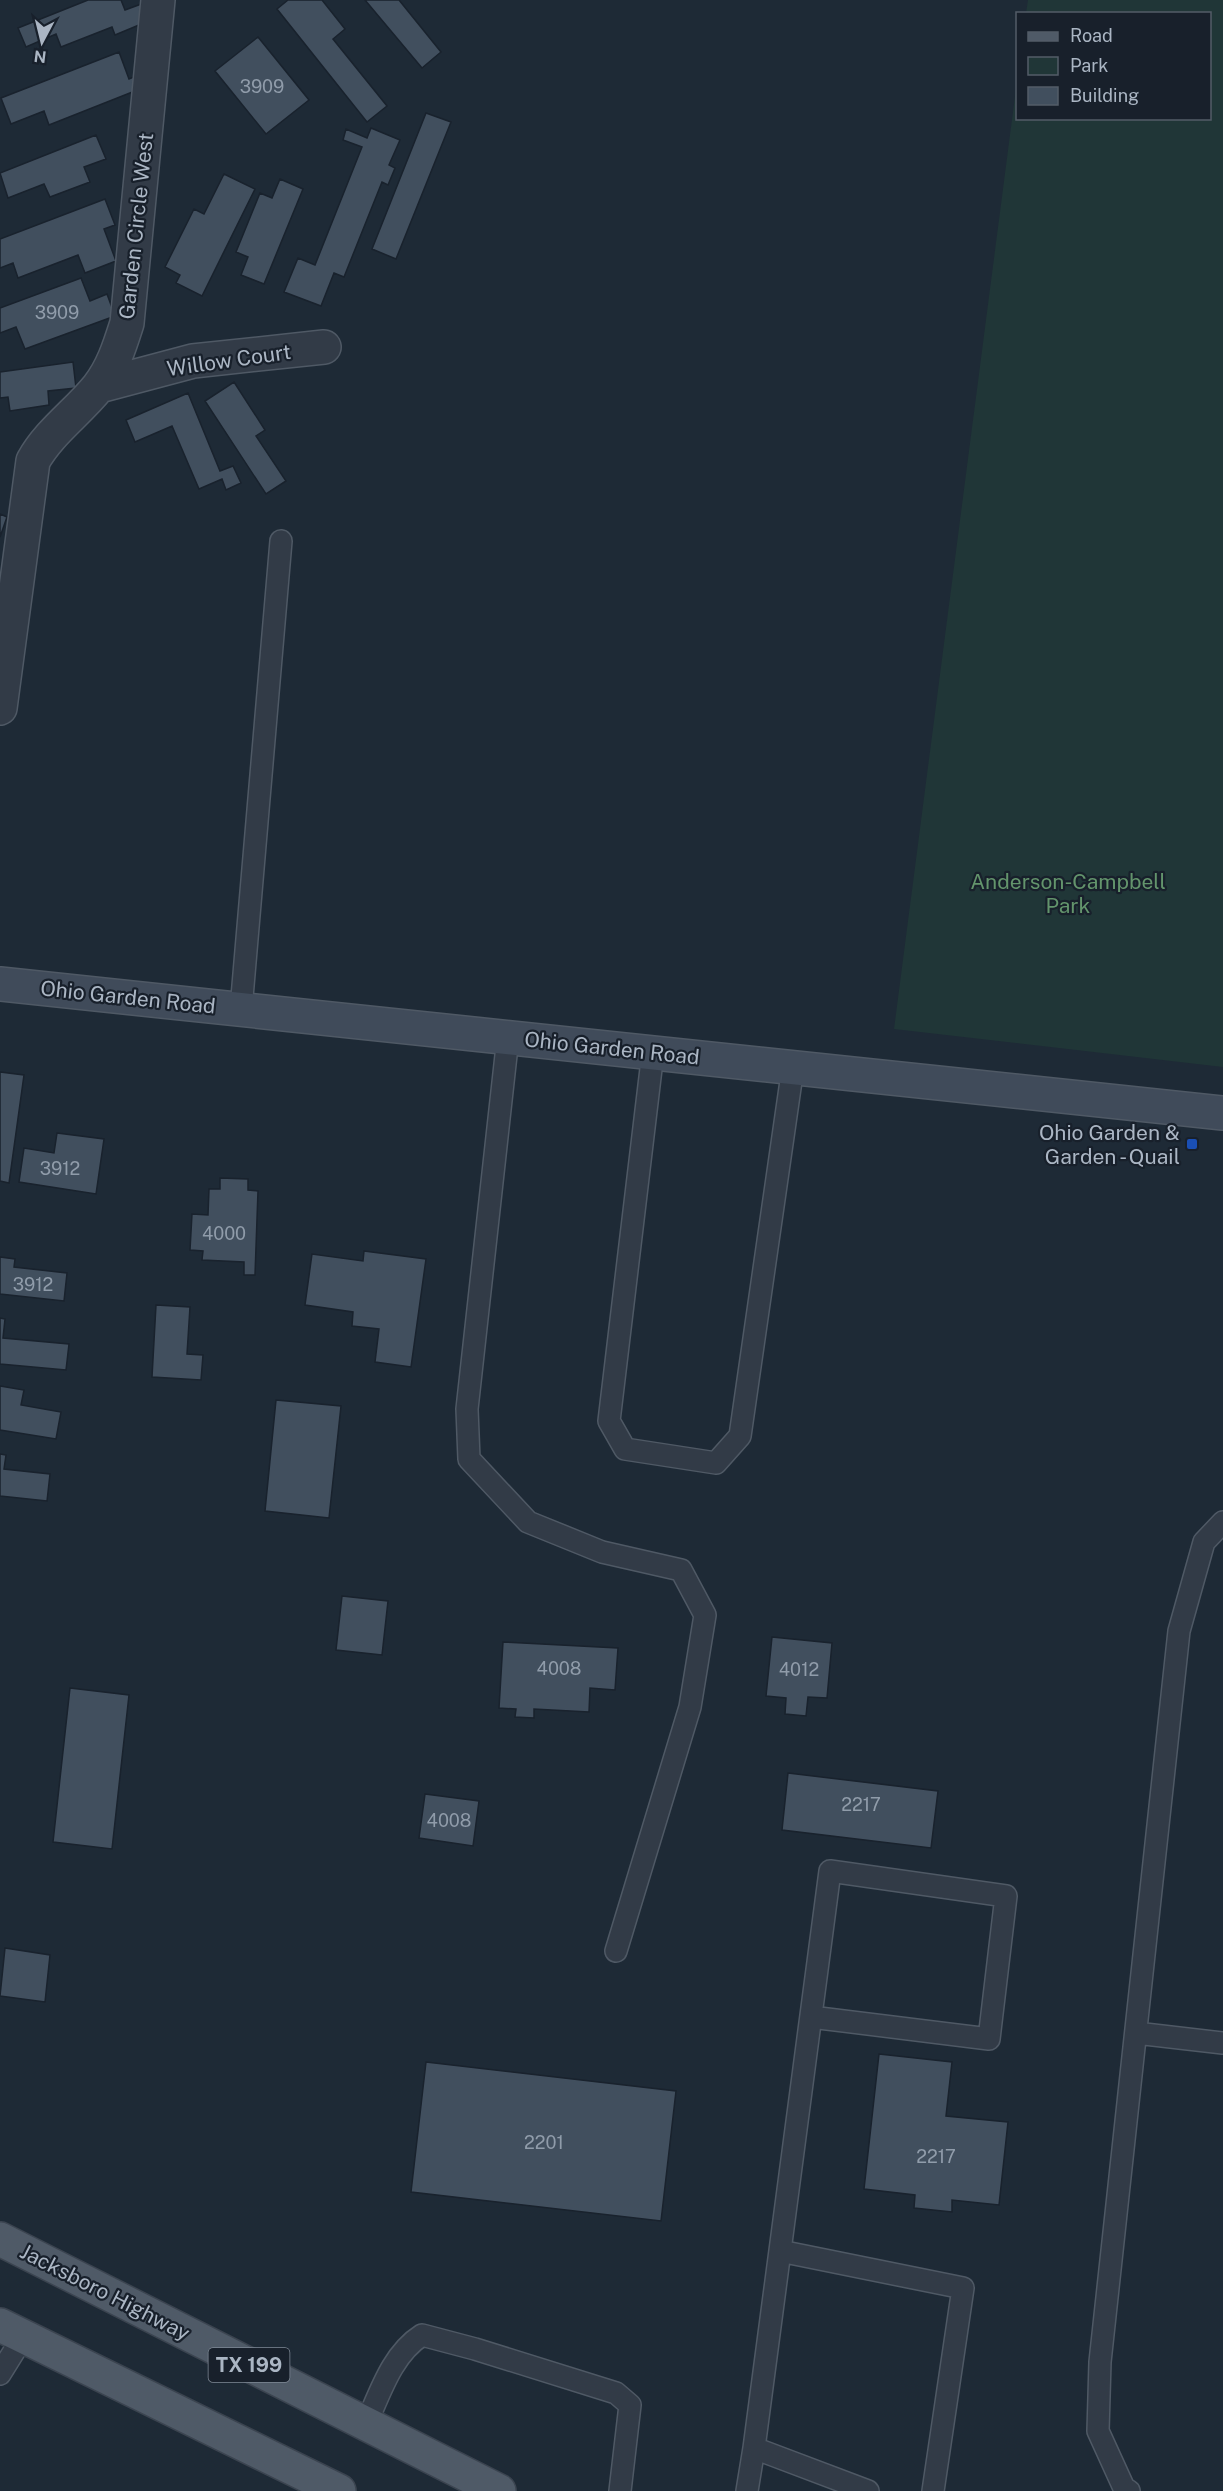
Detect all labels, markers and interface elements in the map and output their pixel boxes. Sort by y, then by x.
north arrow [12,12,72,72]
legend [1016,12,1211,120]
text: Road [1070,25,1113,46]
text: N [33,46,48,67]
text: Park [1070,55,1108,76]
house number: 3909 [240,76,284,97]
text: Building [1070,85,1139,106]
street label: Garden Circle West [114,131,158,321]
house number: 3909 [35,302,79,323]
street label: Willow Court [165,339,293,381]
park label: Anderson-Campbell Park [970,869,1166,918]
street label: Ohio Garden Road [39,975,217,1019]
street label: Ohio Garden Road [523,1026,701,1070]
place label: Ohio Garden & Garden - Quail [1039,1120,1180,1169]
marker: Ohio Garden & Garden - Quail [1185,1137,1199,1151]
house number: 3912 [40,1158,80,1179]
house number: 4000 [202,1223,246,1244]
house number: 3912 [13,1274,53,1295]
house number: 4008 [537,1658,581,1679]
house number: 4012 [779,1659,819,1680]
house number: 2217 [841,1794,881,1815]
house number: 4008 [427,1810,471,1831]
house number: 2201 [524,2132,564,2153]
house number: 2217 [916,2146,956,2167]
street label: Jacksboro Highway [16,2238,194,2346]
road number: TX 199 [208,2348,290,2382]

